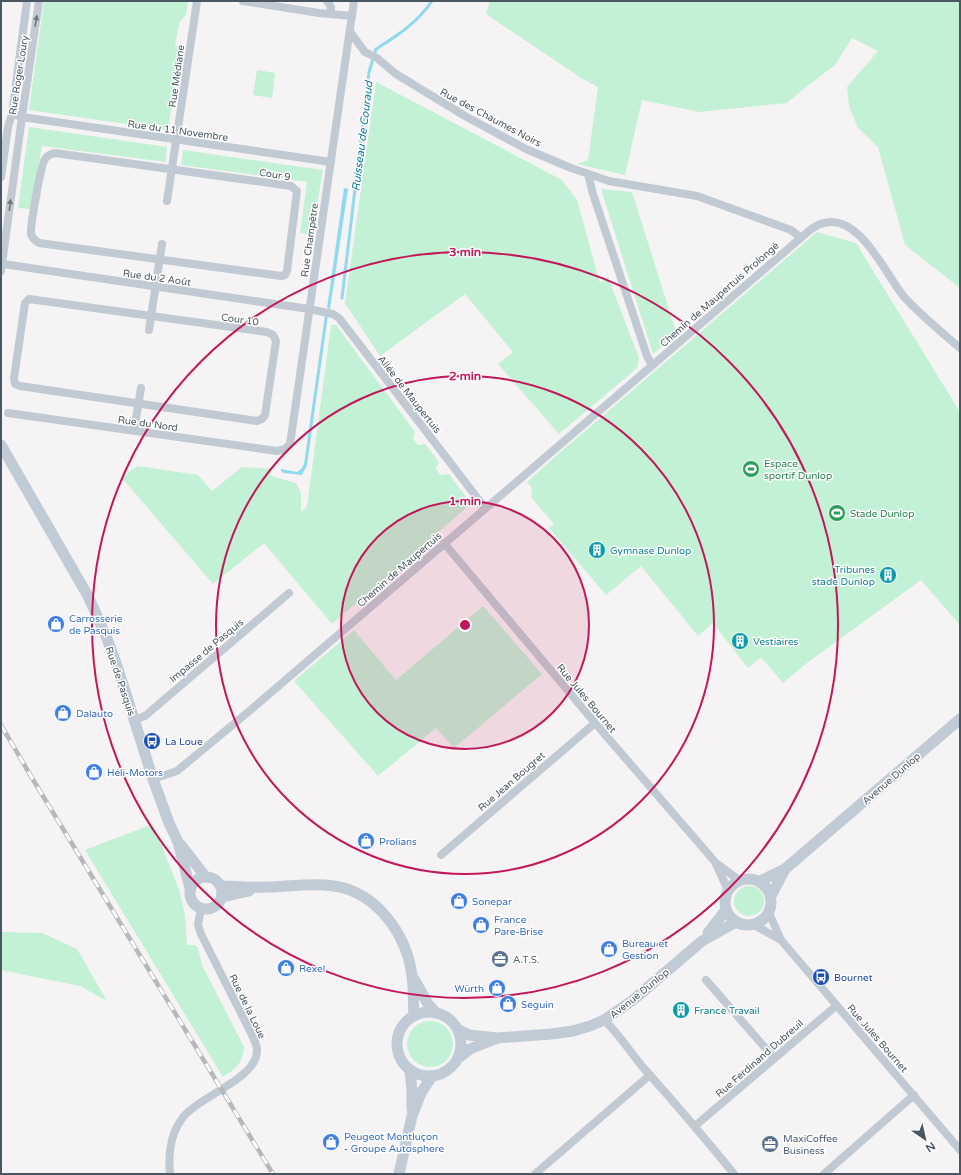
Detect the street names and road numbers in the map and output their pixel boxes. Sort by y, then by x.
street label: Rue Roger Loury [7,34,31,116]
street label: Rue Médiane [167,44,187,108]
street label: Rue des Chaumes Noirs [438,86,543,150]
street label: Rue du 11 Novembre [127,118,229,144]
street label: Cour 9 [258,167,291,183]
street label: Rue Champêtre [299,202,321,278]
street label: Chemin de Maupertuis Prolongé [658,240,782,350]
street label: Rue du 2 Août [122,267,192,289]
street label: Cour 10 [220,311,259,329]
street label: Allée de Maupertuis [375,353,443,436]
street label: Rue du Nord [117,414,179,434]
street label: Chemin de Maupertuis [355,530,444,610]
street label: Impasse de Pasquis [167,616,246,685]
street label: Rue de Pasquis [103,645,138,718]
street label: Rue Jules Bournet [554,662,619,736]
street label: Rue Jean Bougret [476,749,548,814]
street label: Avenue Dunlop [860,750,923,807]
street label: Avenue Dunlop [608,966,672,1021]
street label: Rue de la Loue [226,972,268,1041]
street label: Rue Jules Bournet [844,1002,910,1075]
street label: Rue Ferdinand Dubreuil [713,1017,806,1100]

